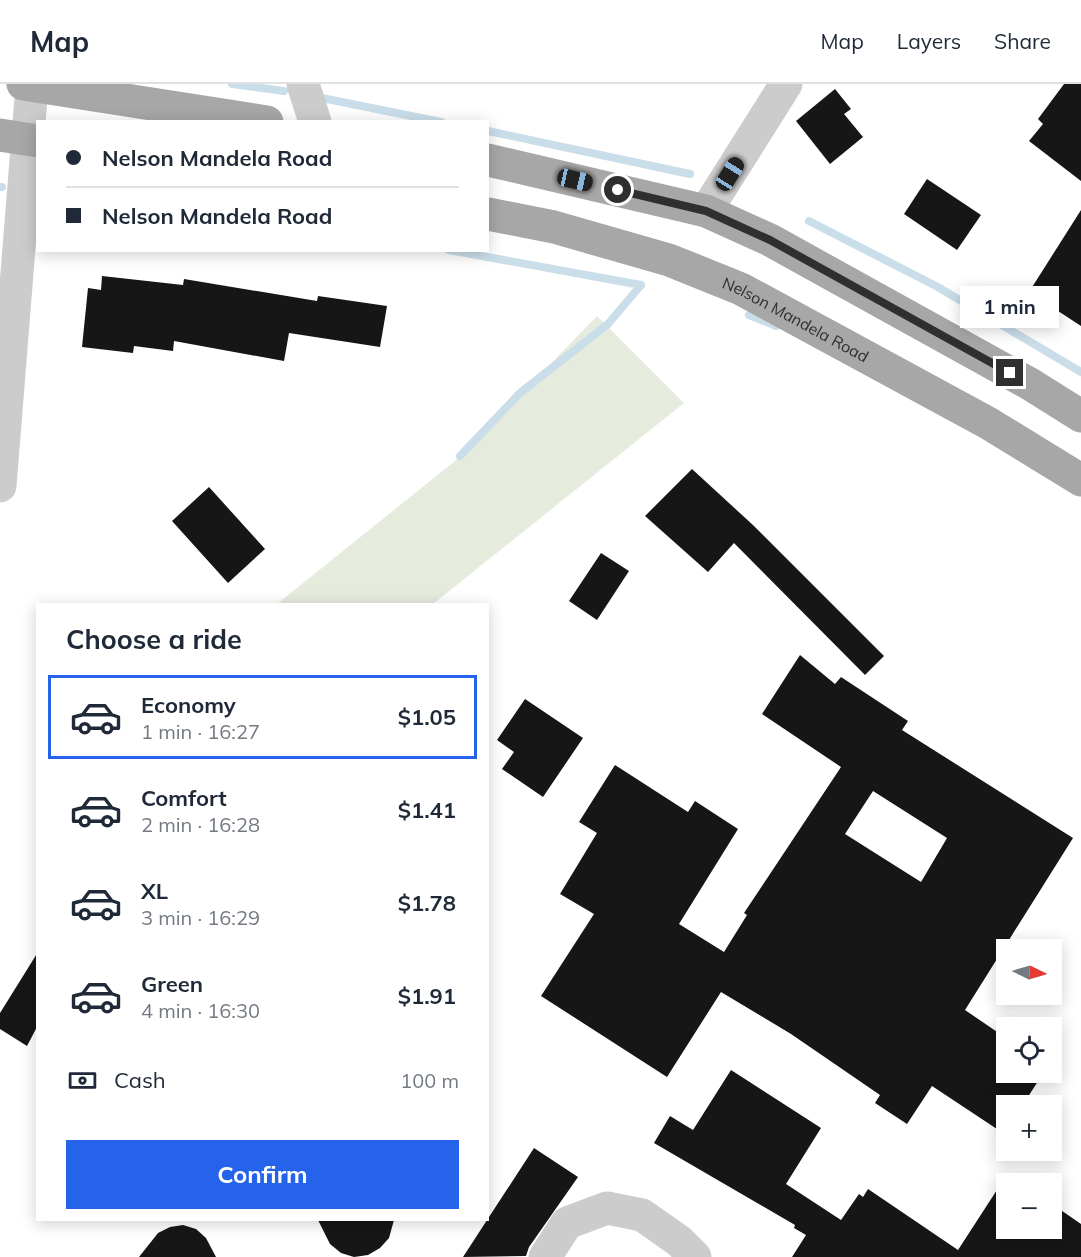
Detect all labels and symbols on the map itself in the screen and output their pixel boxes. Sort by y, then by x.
car [713,154,747,194]
car [555,167,595,193]
route start [604,176,631,203]
street label: Nelson Mandela Road [720,273,872,366]
callout: 1 min [960,286,1060,328]
route end [996,359,1023,386]
north arrow [996,939,1062,1005]

